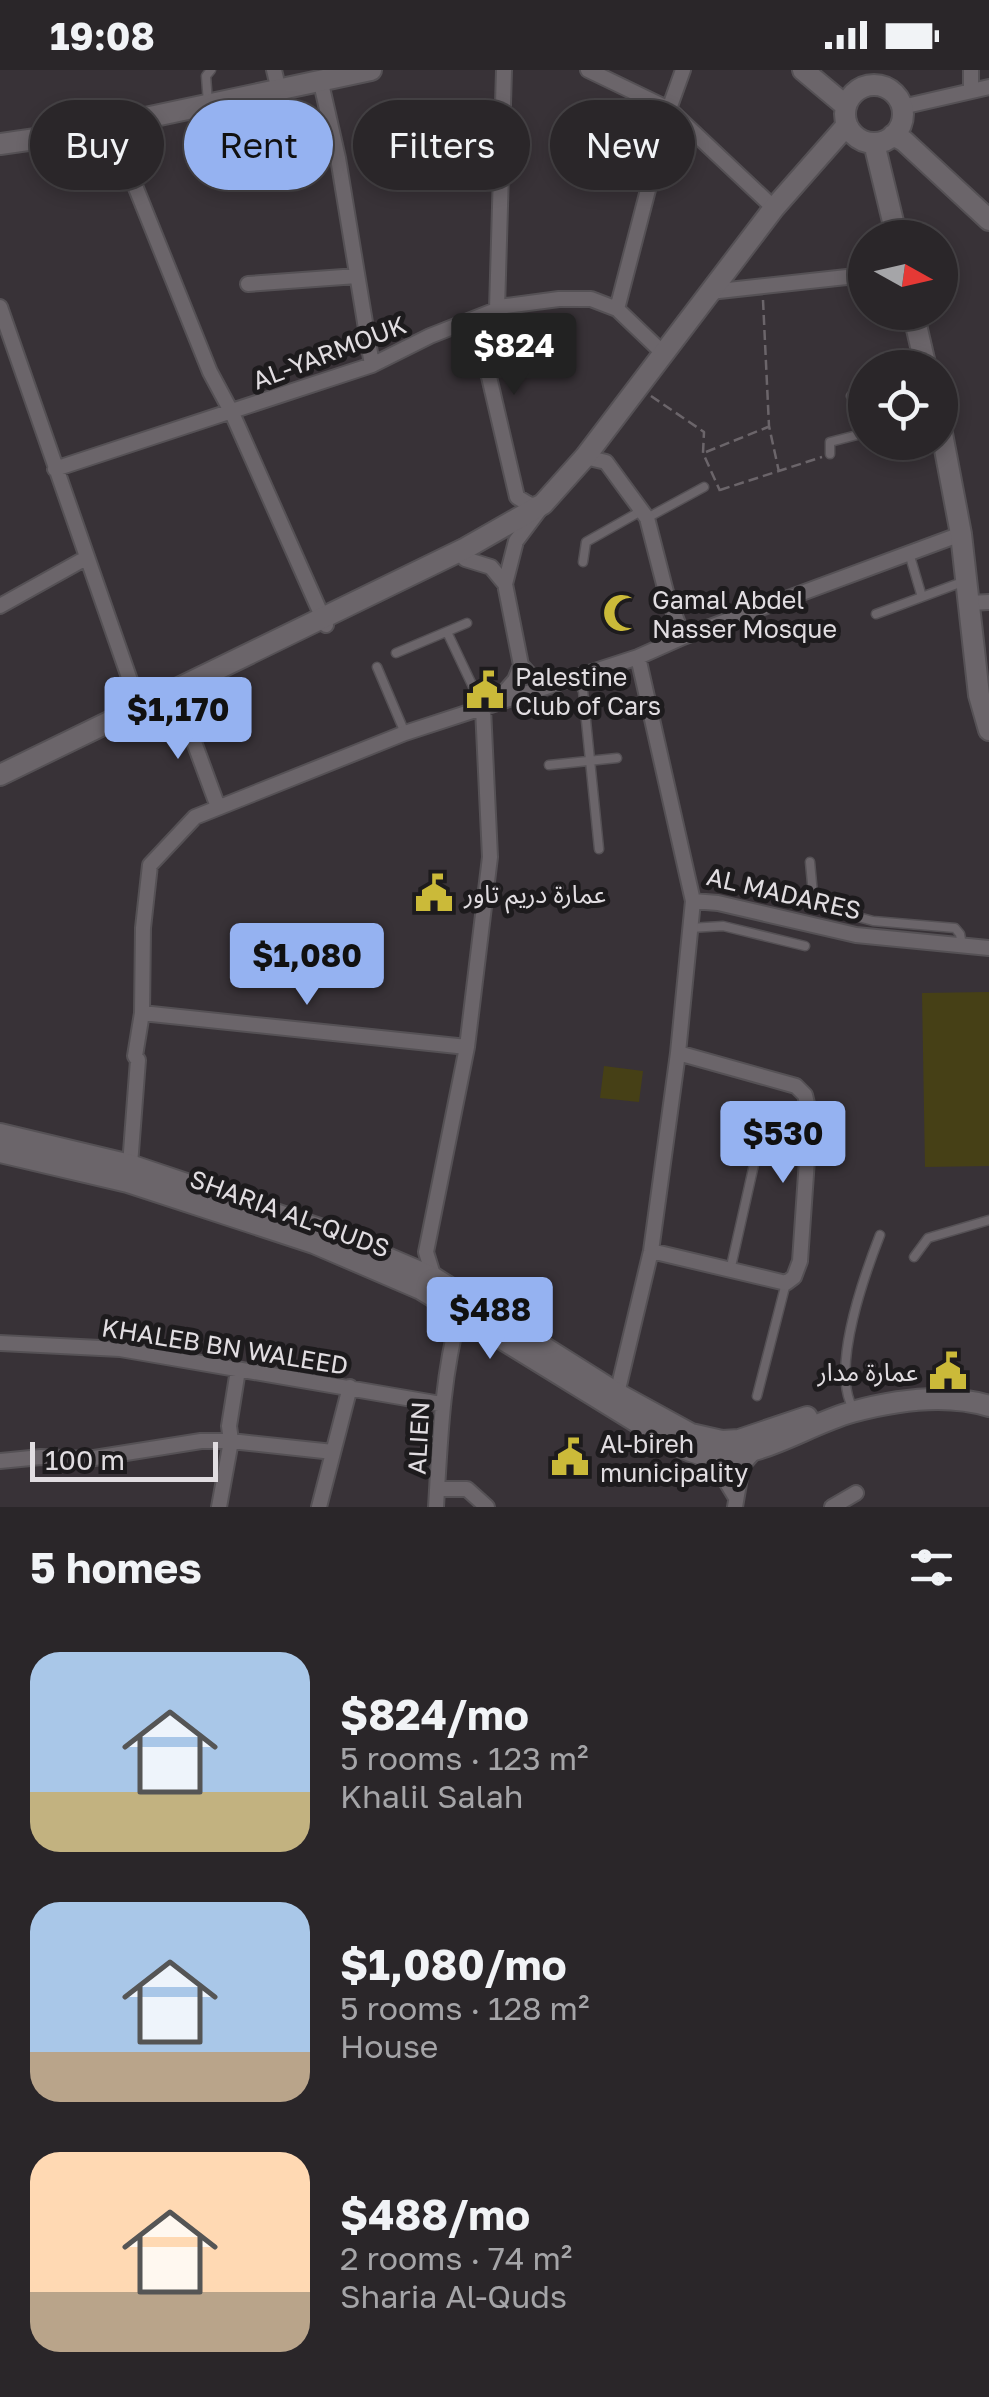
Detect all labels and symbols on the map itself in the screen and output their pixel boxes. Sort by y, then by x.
north arrow [848,220,958,330]
street label: AL-YARMOUK [248,308,410,396]
pin: $824 [455,313,573,398]
place label: Gamal Abdel Nasser Mosque [652,584,837,644]
mosque icon: Gamal Abdel Nasser Mosque [601,592,643,634]
place label: Palestine Club of Cars [515,661,661,721]
public building icon: Palestine Club of Cars [464,669,506,711]
pin: $1,170 [97,677,259,762]
street label: AL MADARES [704,860,864,926]
public building icon: عمارة دريم تاور [413,872,455,914]
place label: عمارة دريم تاور [463,878,606,914]
pin: $1,080 [226,923,388,1008]
pin: $530 [724,1101,842,1186]
street label: SHARIA AL-QUDS [186,1162,394,1264]
pin: $488 [431,1277,549,1362]
street label: KHALEB BN WALEED [100,1311,350,1381]
public building icon: عمارة مدار [927,1350,969,1392]
place label: عمارة مدار [817,1356,918,1387]
street label: ALIEN [401,1401,435,1475]
place label: Al-bireh municipality [600,1428,748,1488]
public building icon: Al-bireh municipality [549,1436,591,1478]
scale bar [30,1437,218,1482]

